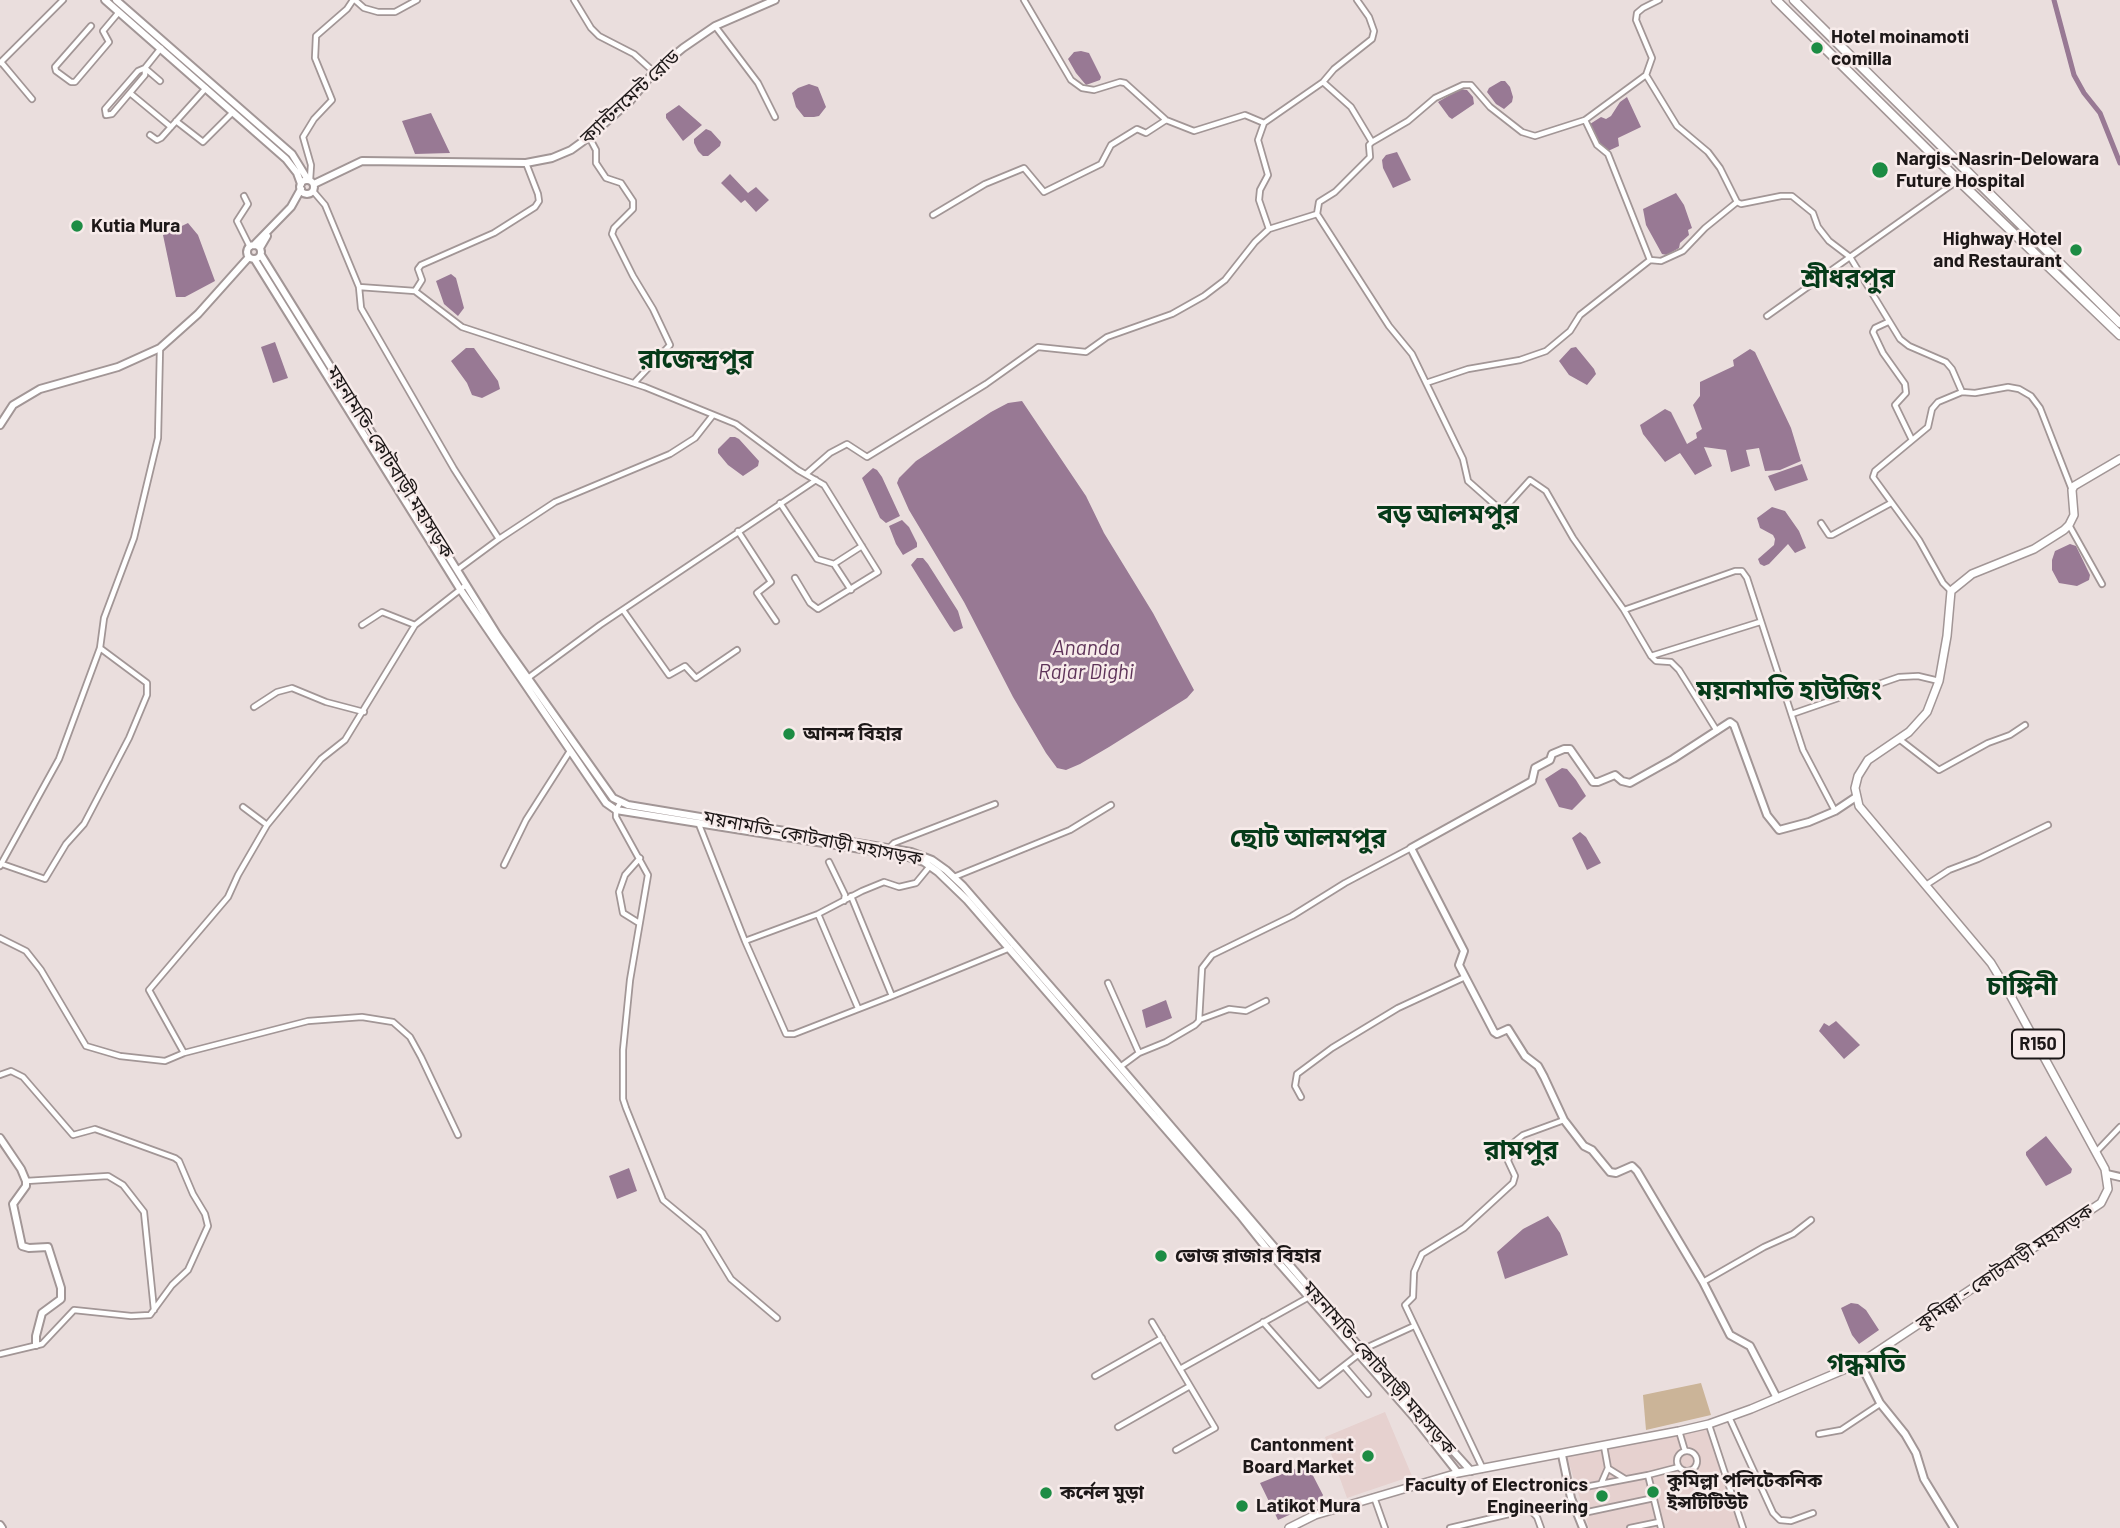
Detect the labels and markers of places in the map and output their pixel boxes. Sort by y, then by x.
place label: Hotel moinamoti comilla [1831,26,1969,70]
marker: Hotel moinamoti comilla [1809,40,1825,56]
place label: Nargis-Nasrin-Delowara Future Hospital [1896,148,2099,192]
marker: Nargis-Nasrin-Delowara Future Hospital [1870,160,1890,180]
place label: Kutia Mura [91,215,180,237]
marker: Kutia Mura [69,218,85,234]
place label: Highway Hotel and Restaurant [1933,228,2062,272]
marker: Highway Hotel and Restaurant [2068,242,2084,258]
place label: আনন্দ বিহার [803,723,902,745]
marker: আনন্দ বিহার [781,726,797,742]
place label: ভোজ রাজার বিহার [1175,1245,1321,1267]
marker: ভোজ রাজার বিহার [1153,1248,1169,1264]
place label: Cantonment Board Market [1243,1434,1354,1478]
marker: Cantonment Board Market [1360,1448,1376,1464]
place label: কুমিল্লা পলিটেকনিক ইন্সটিটিউট [1667,1470,1822,1514]
place label: Faculty of Electronics Engineering [1405,1474,1588,1518]
place label: কর্নেল মুড়া [1060,1482,1144,1504]
marker: কুমিল্লা পলিটেকনিক ইন্সটিটিউট [1645,1484,1661,1500]
marker: কর্নেল মুড়া [1038,1485,1054,1501]
marker: Faculty of Electronics Engineering [1594,1488,1610,1504]
place label: Latikot Mura [1256,1495,1360,1517]
marker: Latikot Mura [1234,1498,1250,1514]

